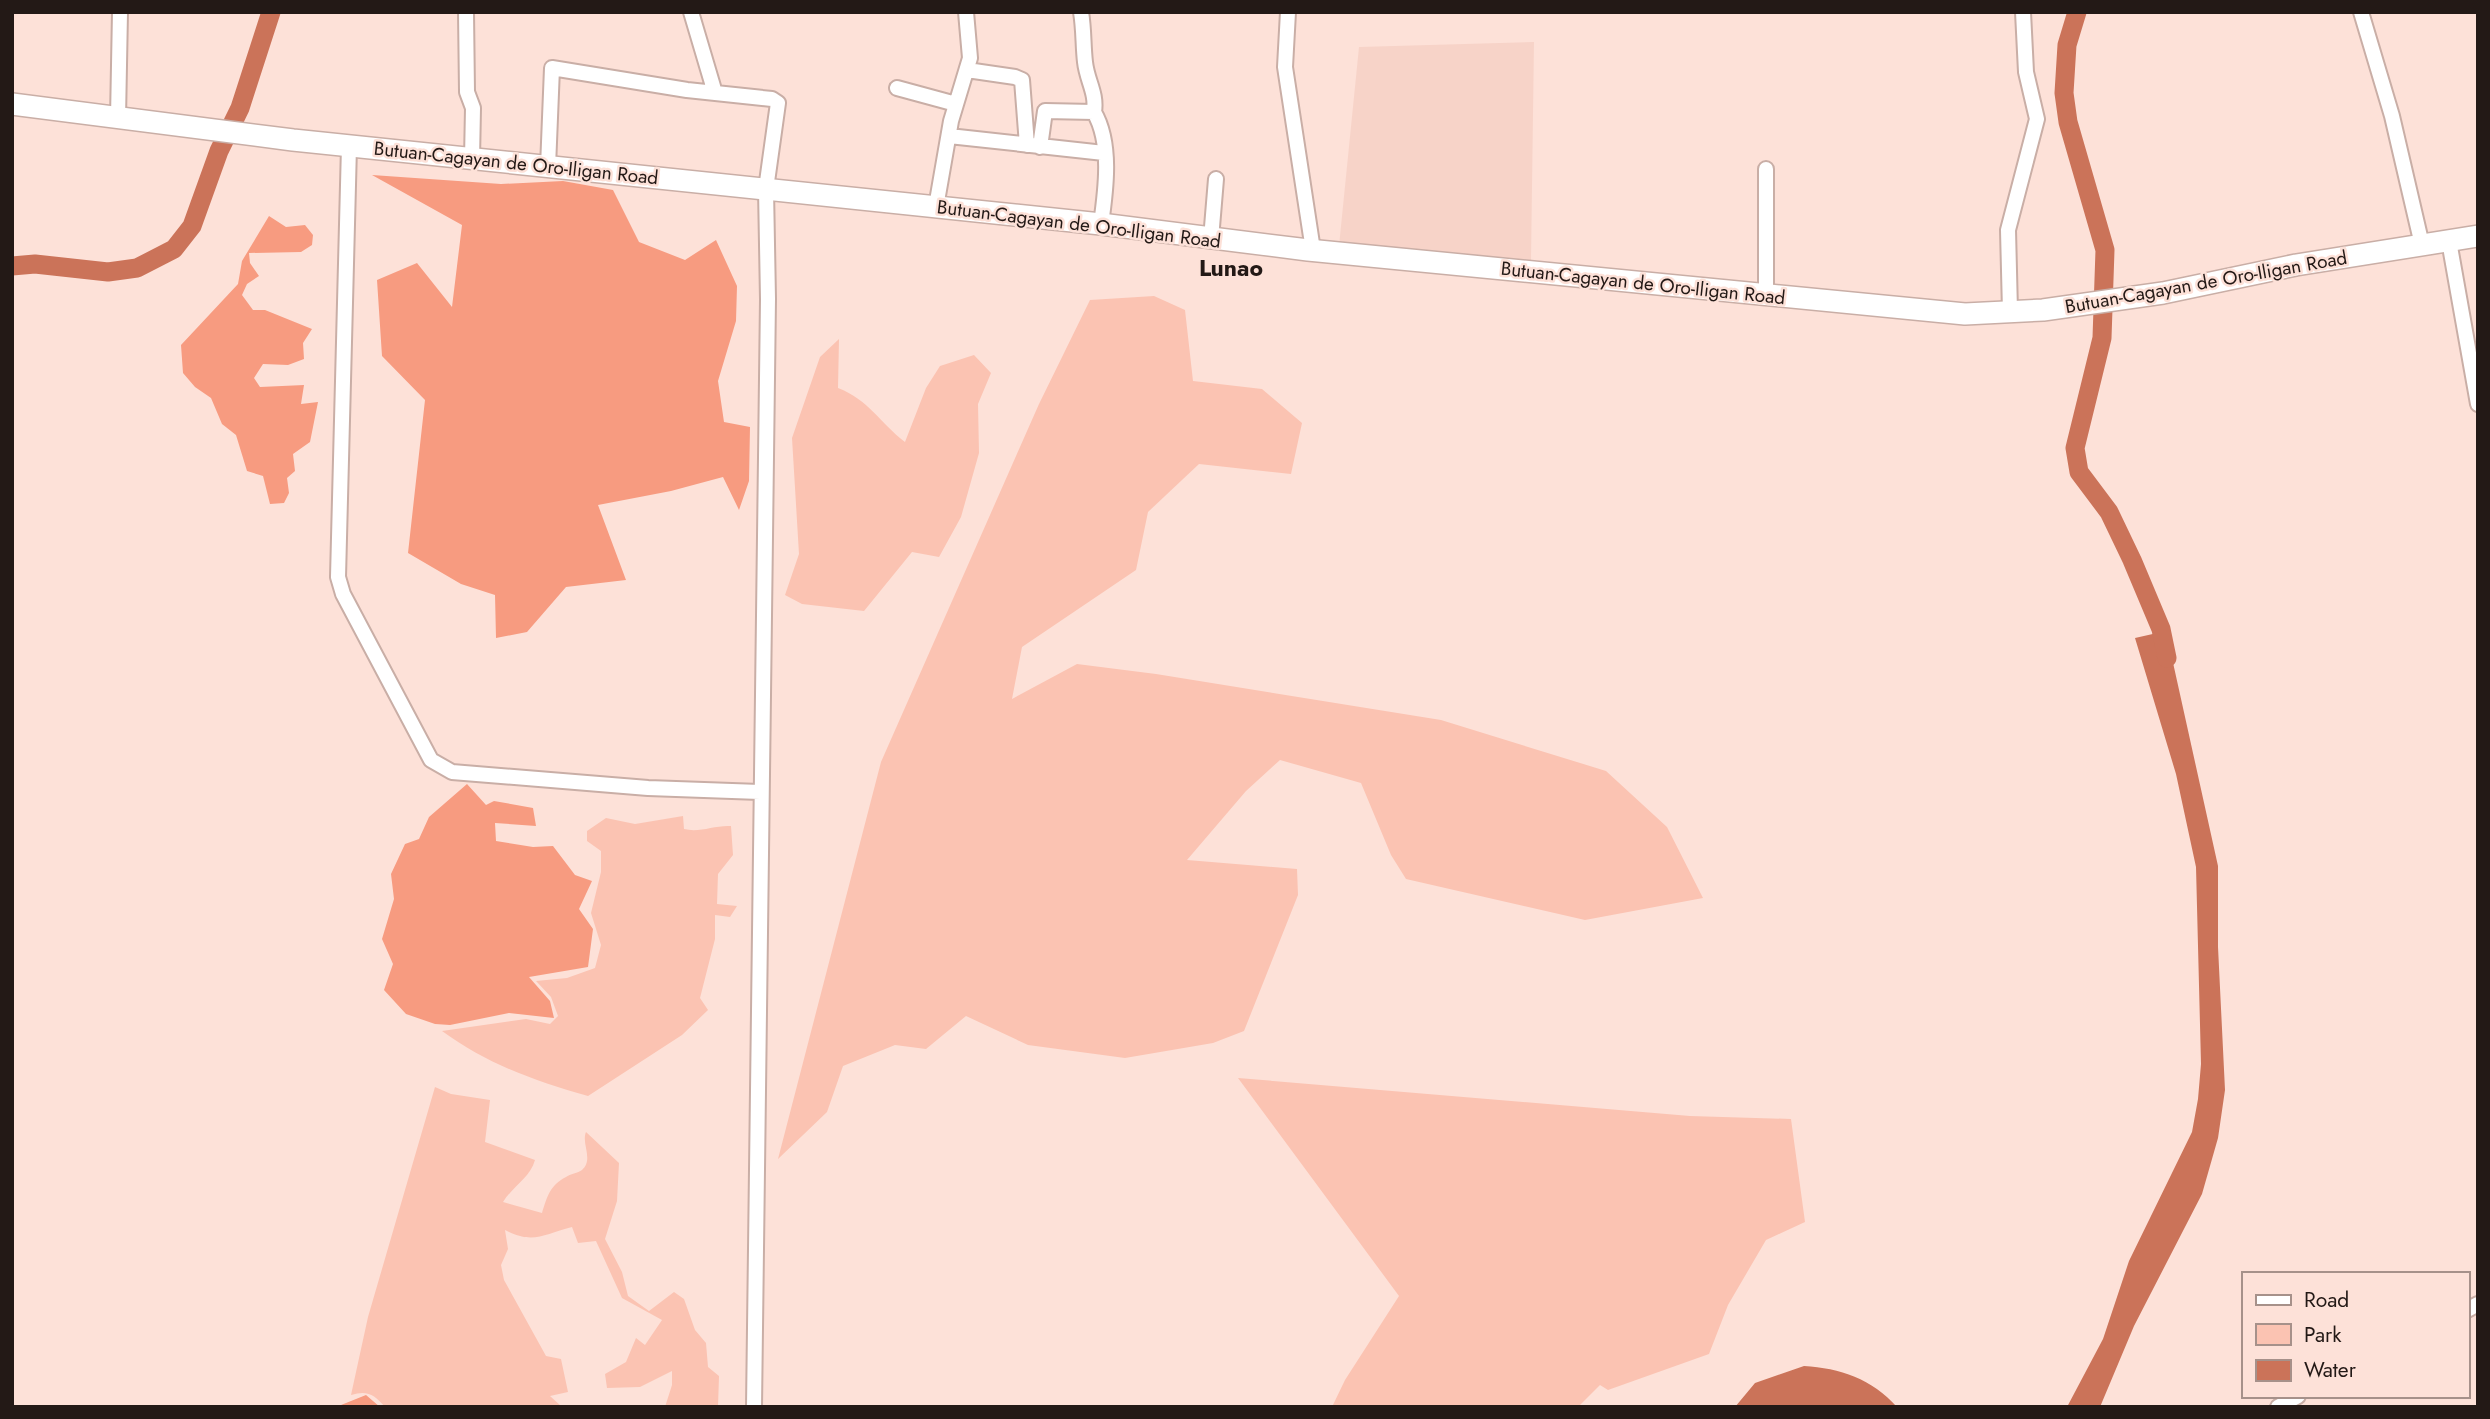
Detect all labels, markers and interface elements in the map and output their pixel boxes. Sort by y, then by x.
street label: Butuan-Cagayan de Oro-Iligan Road [372,135,660,191]
street label: Butuan-Cagayan de Oro-Iligan Road [935,193,1223,255]
street label: Butuan-Cagayan de Oro-Iligan Road [2063,244,2349,320]
district label: Lunao [1199,251,1263,285]
street label: Butuan-Cagayan de Oro-Iligan Road [1499,255,1787,311]
legend [2242,1272,2469,1398]
text: Road [2304,1285,2349,1315]
text: Park [2304,1320,2342,1350]
text: Water [2304,1355,2357,1385]

